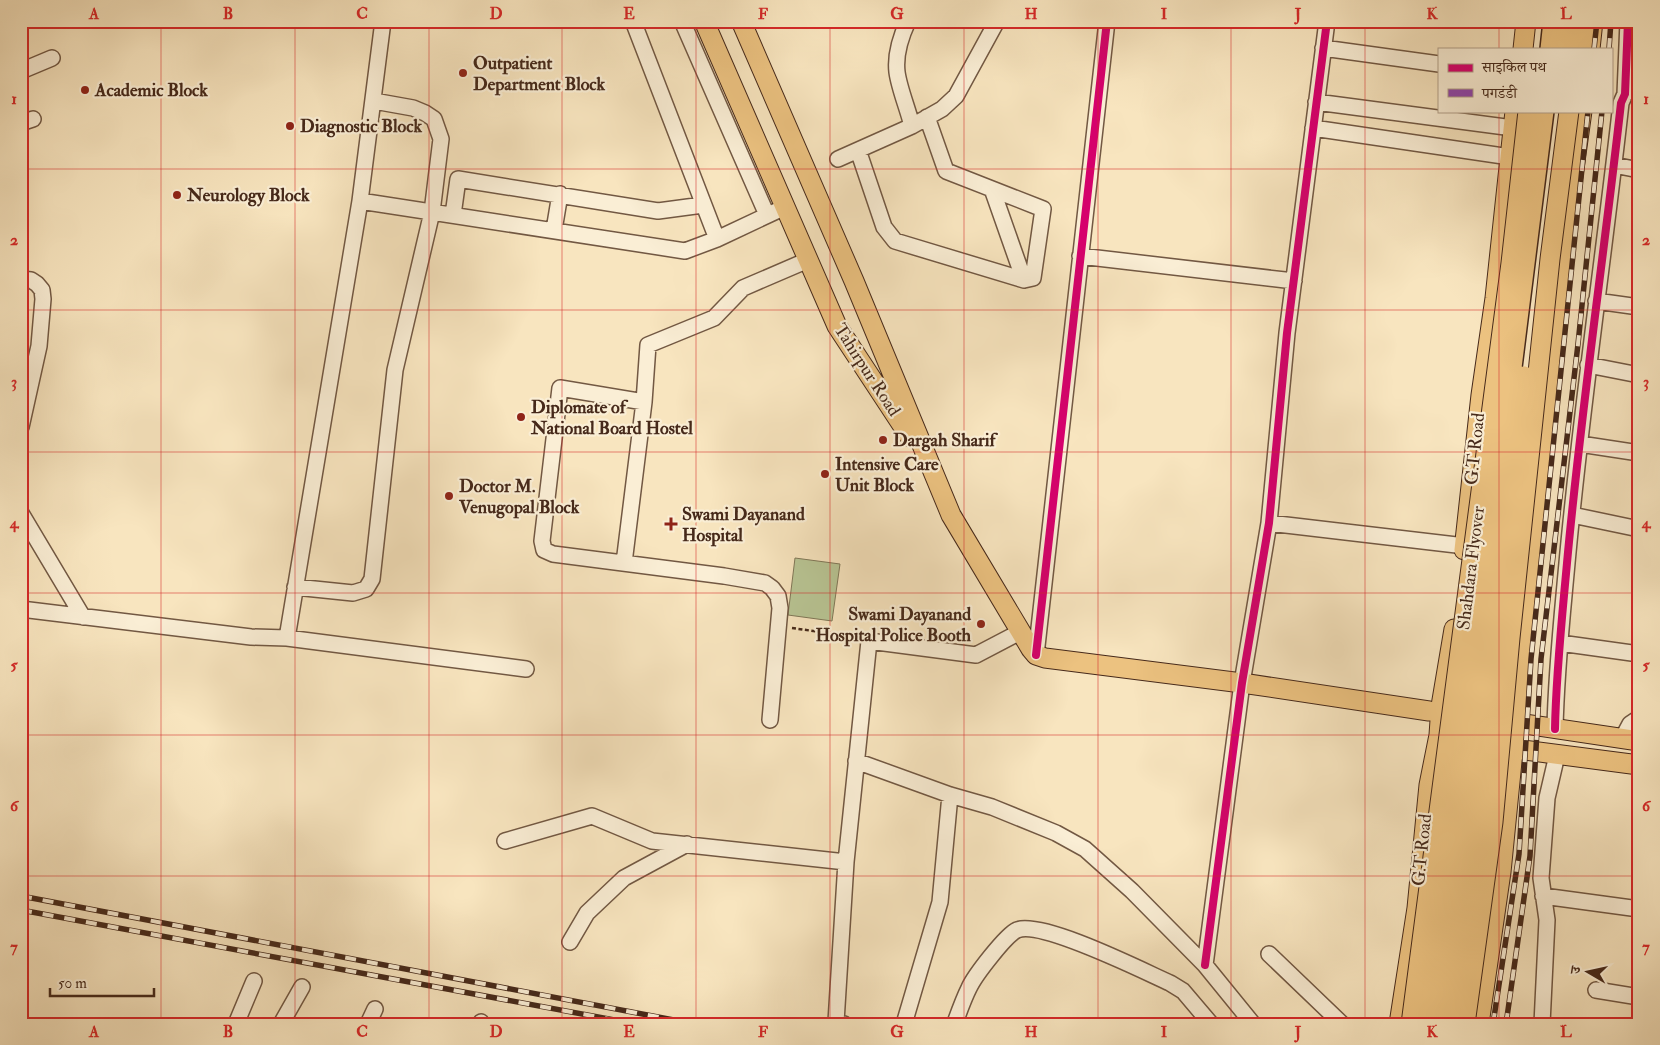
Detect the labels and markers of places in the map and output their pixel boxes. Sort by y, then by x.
place label: Outpatient Department Block [473,52,606,96]
marker: Outpatient Department Block [457,67,469,79]
place label: Academic Block [94,79,208,102]
marker: Academic Block [79,84,91,96]
place label: Diagnostic Block [300,115,423,138]
marker: Diagnostic Block [284,120,296,132]
place label: Neurology Block [186,184,310,207]
marker: Neurology Block [171,189,183,201]
place label: Diplomate of National Board Hostel [530,396,693,440]
marker: Diplomate of National Board Hostel [515,411,527,423]
place label: Dargah Sharif [893,429,999,452]
marker: Dargah Sharif [877,434,889,446]
place label: Intensive Care Unit Block [835,453,939,497]
marker: Intensive Care Unit Block [819,468,831,480]
place label: Doctor M. Venugopal Block [458,475,580,519]
marker: Doctor M. Venugopal Block [443,490,455,502]
place label: Swami Dayanand Hospital [682,503,805,547]
marker: Swami Dayanand Hospital [664,517,678,531]
place label: Swami Dayanand Hospital Police Booth [815,603,972,647]
marker: Swami Dayanand Hospital Police Booth [975,618,987,630]

